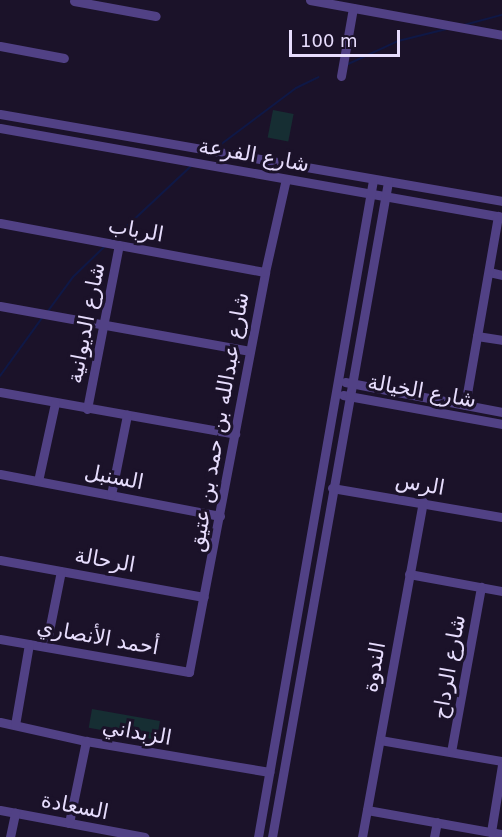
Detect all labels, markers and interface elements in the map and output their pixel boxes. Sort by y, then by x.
scale bar [292,18,403,56]
text: 100 m [300,30,358,51]
street label: شارع الفرعة [197,133,311,177]
street label: الرباب [106,213,166,247]
street label: شارع الديوانية [62,260,110,386]
street label: شارع عبدالله بن حمد بن عتيق [184,290,254,554]
street label: شارع الخيالة [366,369,478,413]
street label: السنبل [82,459,146,495]
street label: الرس [393,467,447,501]
street label: الرحالة [73,542,137,578]
street label: شارع الرداح [427,613,471,721]
street label: أحمد الأنصاري [35,614,161,660]
street label: الندوة [357,640,391,694]
street label: الزبداني [100,714,174,750]
street label: السعادة [39,787,111,825]

